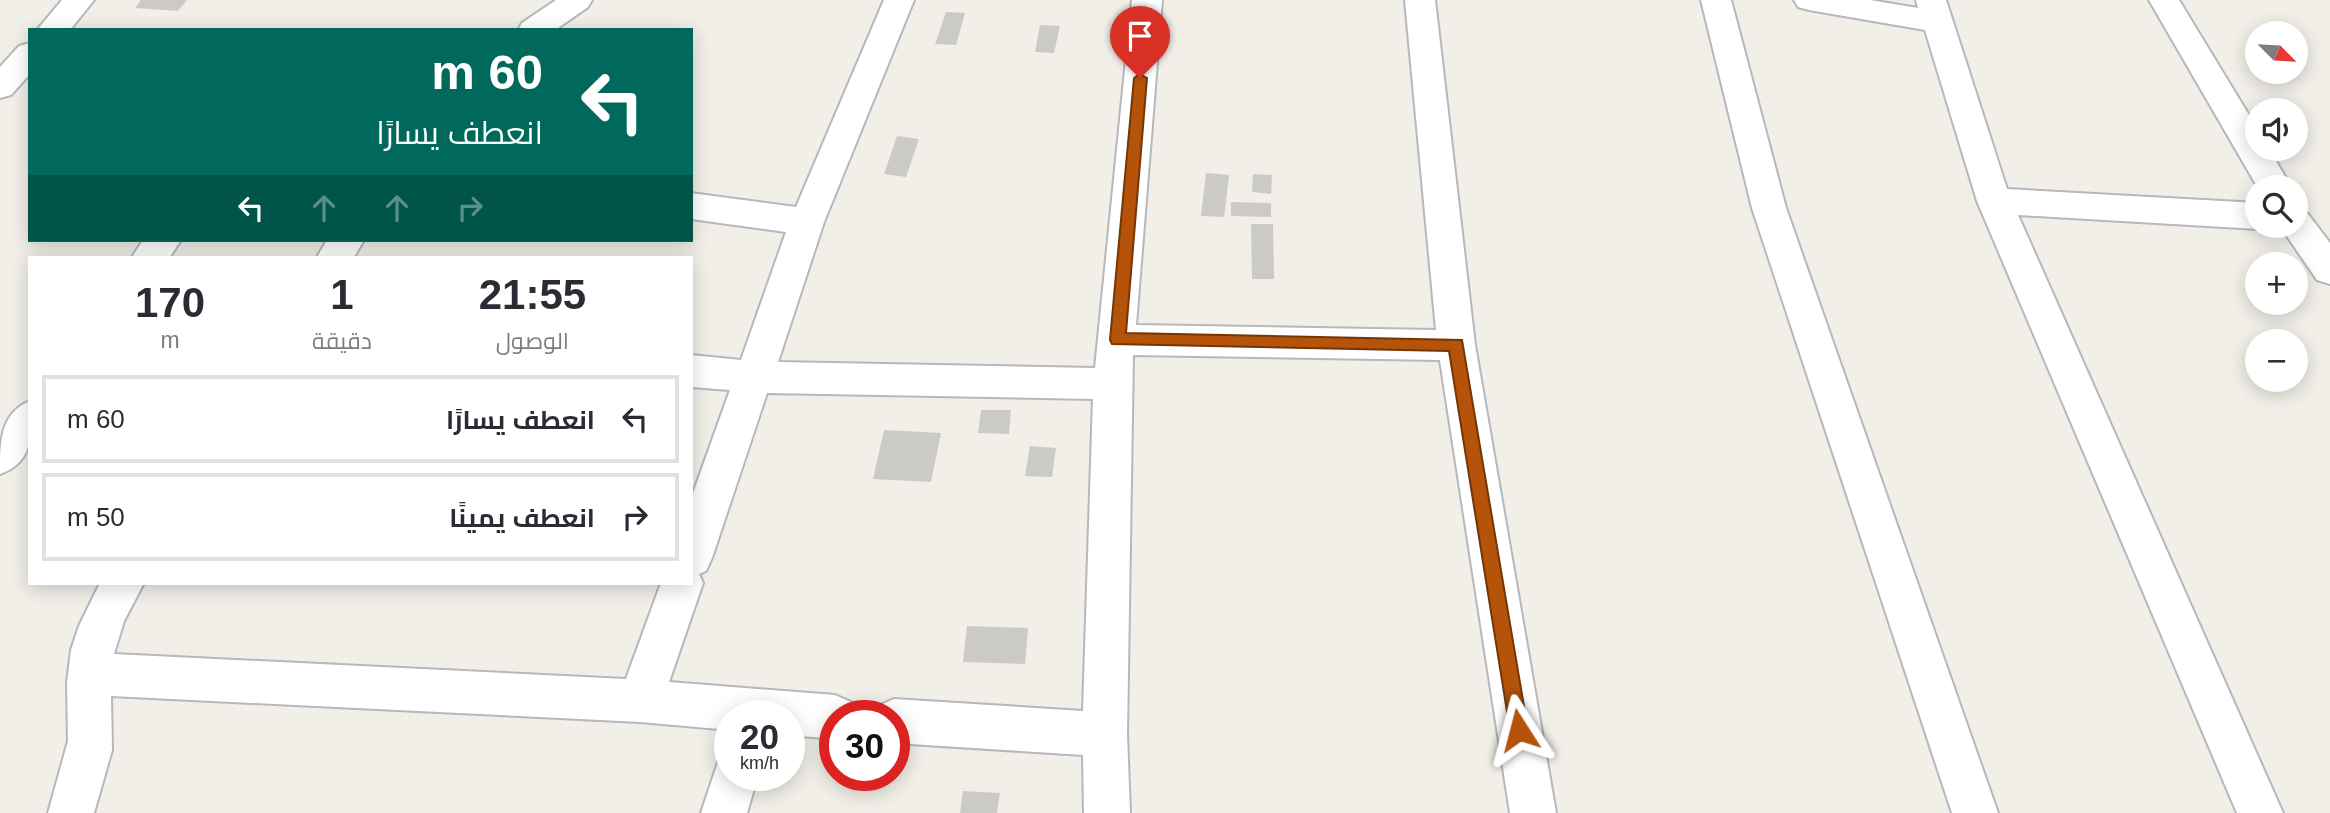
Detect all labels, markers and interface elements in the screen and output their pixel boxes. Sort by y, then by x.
pin [1110,6,1170,78]
icon: arrive [1121,17,1159,55]
north arrow [2245,21,2308,84]
map controls [2245,21,2308,392]
text: 60 m [431,45,543,99]
icon: left [567,56,658,147]
button: sound [2245,98,2308,161]
text: انعطف يسارًا [376,115,543,151]
button: search [2245,175,2308,238]
icon: left [232,189,270,227]
icon: ahead [305,189,343,227]
icon: ahead [378,189,416,227]
icon: right [451,189,489,227]
button: + [2245,252,2308,315]
text: 1 [330,271,354,318]
text: 21:55 [479,271,586,318]
text: 170 [135,279,205,326]
text: m [160,327,180,353]
text: دقيقة [312,328,372,354]
text: الوصول [496,328,569,354]
button: − [2245,329,2308,392]
icon: left [616,400,654,438]
text: 60 m [67,404,125,434]
text: انعطف يسارًا [446,405,595,435]
icon: right [616,498,654,536]
text: 50 m [67,502,125,532]
text: انعطف يمينًا [449,503,595,533]
position arrow [1482,693,1556,767]
speed limit sign: 30 [819,700,910,791]
text: 20 [740,717,779,756]
text: km/h [740,753,779,773]

